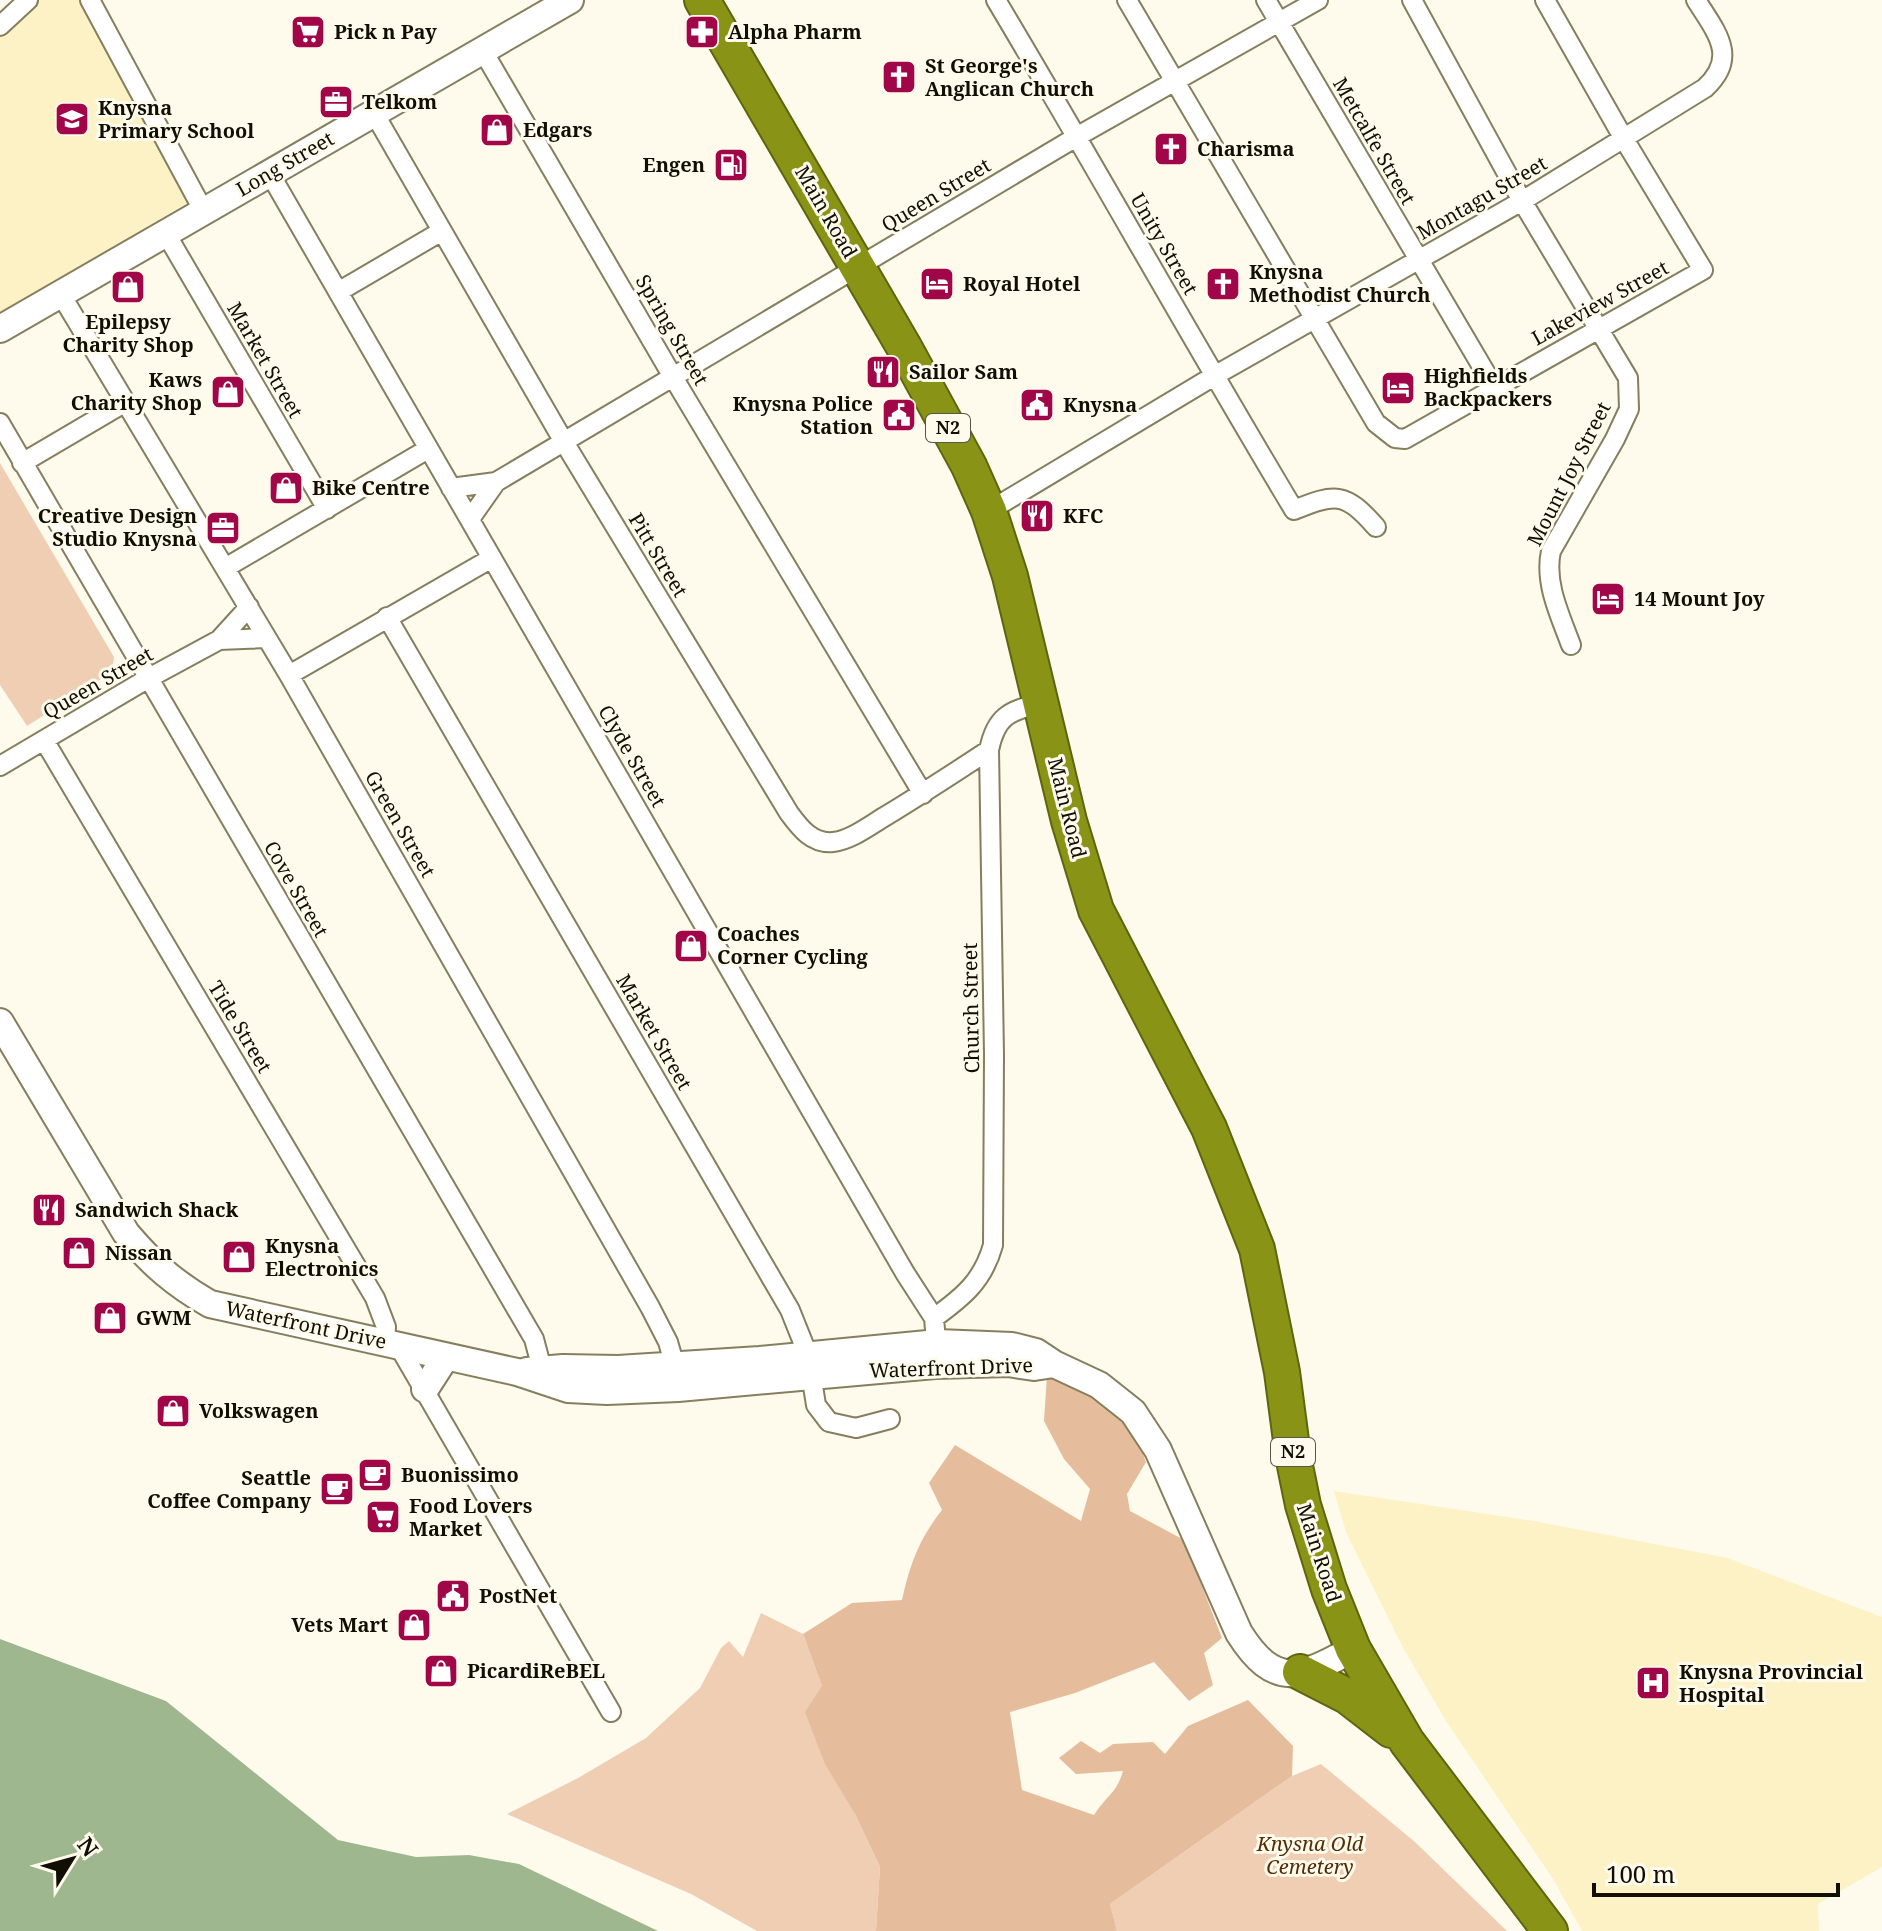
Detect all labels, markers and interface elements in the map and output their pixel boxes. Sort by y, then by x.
supermarket icon: Pick n Pay [289,13,327,51]
pharmacy icon: Alpha Pharm [683,13,721,51]
place label: Pick n Pay [334,18,437,45]
place label: Alpha Pharm [728,18,862,45]
place label: St George's Anglican Church [925,52,1094,102]
church icon: St George's Anglican Church [880,58,918,96]
street label: Metcalfe Street [1327,72,1422,209]
office icon: Telkom [317,83,355,121]
place label: Telkom [362,88,437,115]
place label: Knysna Primary School [98,94,254,144]
school or university icon: Knysna Primary School [53,100,91,138]
shop icon: Edgars [478,111,516,149]
place label: Edgars [523,116,592,143]
street label: Long Street [231,125,339,202]
church icon: Charisma [1152,130,1190,168]
place label: Charisma [1197,135,1295,162]
fuel station icon: Engen [712,146,750,184]
street label: Montagu Street [1412,149,1552,246]
place label: Engen [643,151,705,178]
street label: Queen Street [876,151,995,238]
street label: Main Road [789,161,864,263]
street label: Unity Street [1124,188,1204,299]
street label: Lakeview Street [1526,254,1673,351]
place label: Knysna Methodist Church [1249,258,1431,308]
hotel icon: Royal Hotel [918,265,956,303]
church icon: Knysna Methodist Church [1204,265,1242,303]
shop icon: Epilepsy Charity Shop [109,268,147,306]
street label: Spring Street [630,269,715,390]
place label: Royal Hotel [963,270,1080,297]
street label: Market Street [221,297,309,423]
place label: Epilepsy Charity Shop [62,308,194,358]
restaurant icon: Sailor Sam [864,353,902,391]
place label: Sailor Sam [909,358,1018,385]
place label: Highfields Backpackers [1424,362,1552,412]
place label: Kaws Charity Shop [71,366,202,416]
hotel icon: Highfields Backpackers [1379,369,1417,407]
shop icon: Kaws Charity Shop [209,373,247,411]
public building icon: Knysna [1018,386,1056,424]
place label: Knysna Police Station [733,390,873,440]
place label: Knysna [1063,391,1137,418]
public building icon: Knysna Police Station [880,396,918,434]
street label: Mount Joy Street [1521,397,1617,551]
road number: N2 [926,414,970,442]
shop icon: Bike Centre [267,469,305,507]
place label: Bike Centre [312,474,430,501]
restaurant icon: KFC [1018,497,1056,535]
place label: Creative Design Studio Knysna [38,502,197,552]
place label: KFC [1063,502,1103,529]
street label: Pitt Street [623,508,694,602]
office icon: Creative Design Studio Knysna [204,509,242,547]
hotel icon: 14 Mount Joy [1589,580,1627,618]
place label: 14 Mount Joy [1634,585,1765,612]
street label: Queen Street [38,640,158,725]
street label: Clyde Street [592,700,673,812]
street label: Main Road [1042,755,1093,861]
street label: Green Street [359,765,442,882]
street label: Cove Street [258,836,335,942]
place label: Coaches Corner Cycling [717,920,868,970]
shop icon: Coaches Corner Cycling [672,927,710,965]
street label: Church Street [956,942,985,1074]
street label: Market Street [610,969,698,1095]
street label: Tide Street [202,976,278,1078]
restaurant icon: Sandwich Shack [30,1191,68,1229]
place label: Sandwich Shack [75,1196,239,1223]
place label: Knysna Electronics [265,1232,378,1282]
shop icon: Nissan [60,1234,98,1272]
shop icon: Knysna Electronics [220,1238,258,1276]
place label: Nissan [105,1239,172,1266]
street label: Waterfront Drive [223,1294,389,1355]
shop icon: GWM [91,1299,129,1337]
place label: GWM [136,1304,191,1331]
street label: Waterfront Drive [869,1351,1033,1384]
shop icon: Volkswagen [154,1392,192,1430]
place label: Volkswagen [199,1397,319,1424]
road number: N2 [1271,1438,1315,1466]
cafe icon: Buonissimo [356,1456,394,1494]
place label: Buonissimo [401,1461,519,1488]
place label: Seattle Coffee Company [147,1464,311,1514]
cafe icon: Seattle Coffee Company [318,1470,356,1508]
place label: Food Lovers Market [409,1492,532,1542]
supermarket icon: Food Lovers Market [364,1498,402,1536]
street label: Main Road [1291,1500,1348,1606]
public building icon: PostNet [434,1577,472,1615]
place label: PostNet [479,1582,557,1609]
shop icon: Vets Mart [395,1606,433,1644]
place label: Vets Mart [291,1611,388,1638]
shop icon: PicardiReBEL [422,1652,460,1690]
place label: PicardiReBEL [467,1657,605,1684]
place label: Knysna Provincial Hospital [1679,1658,1863,1708]
hospital icon: Knysna Provincial Hospital [1634,1664,1672,1702]
north arrow [32,1819,112,1899]
text: N [72,1830,106,1862]
park label: Knysna Old Cemetery [1256,1830,1364,1880]
scale bar [1594,1847,1838,1897]
text: 100 m [1606,1857,1675,1890]

